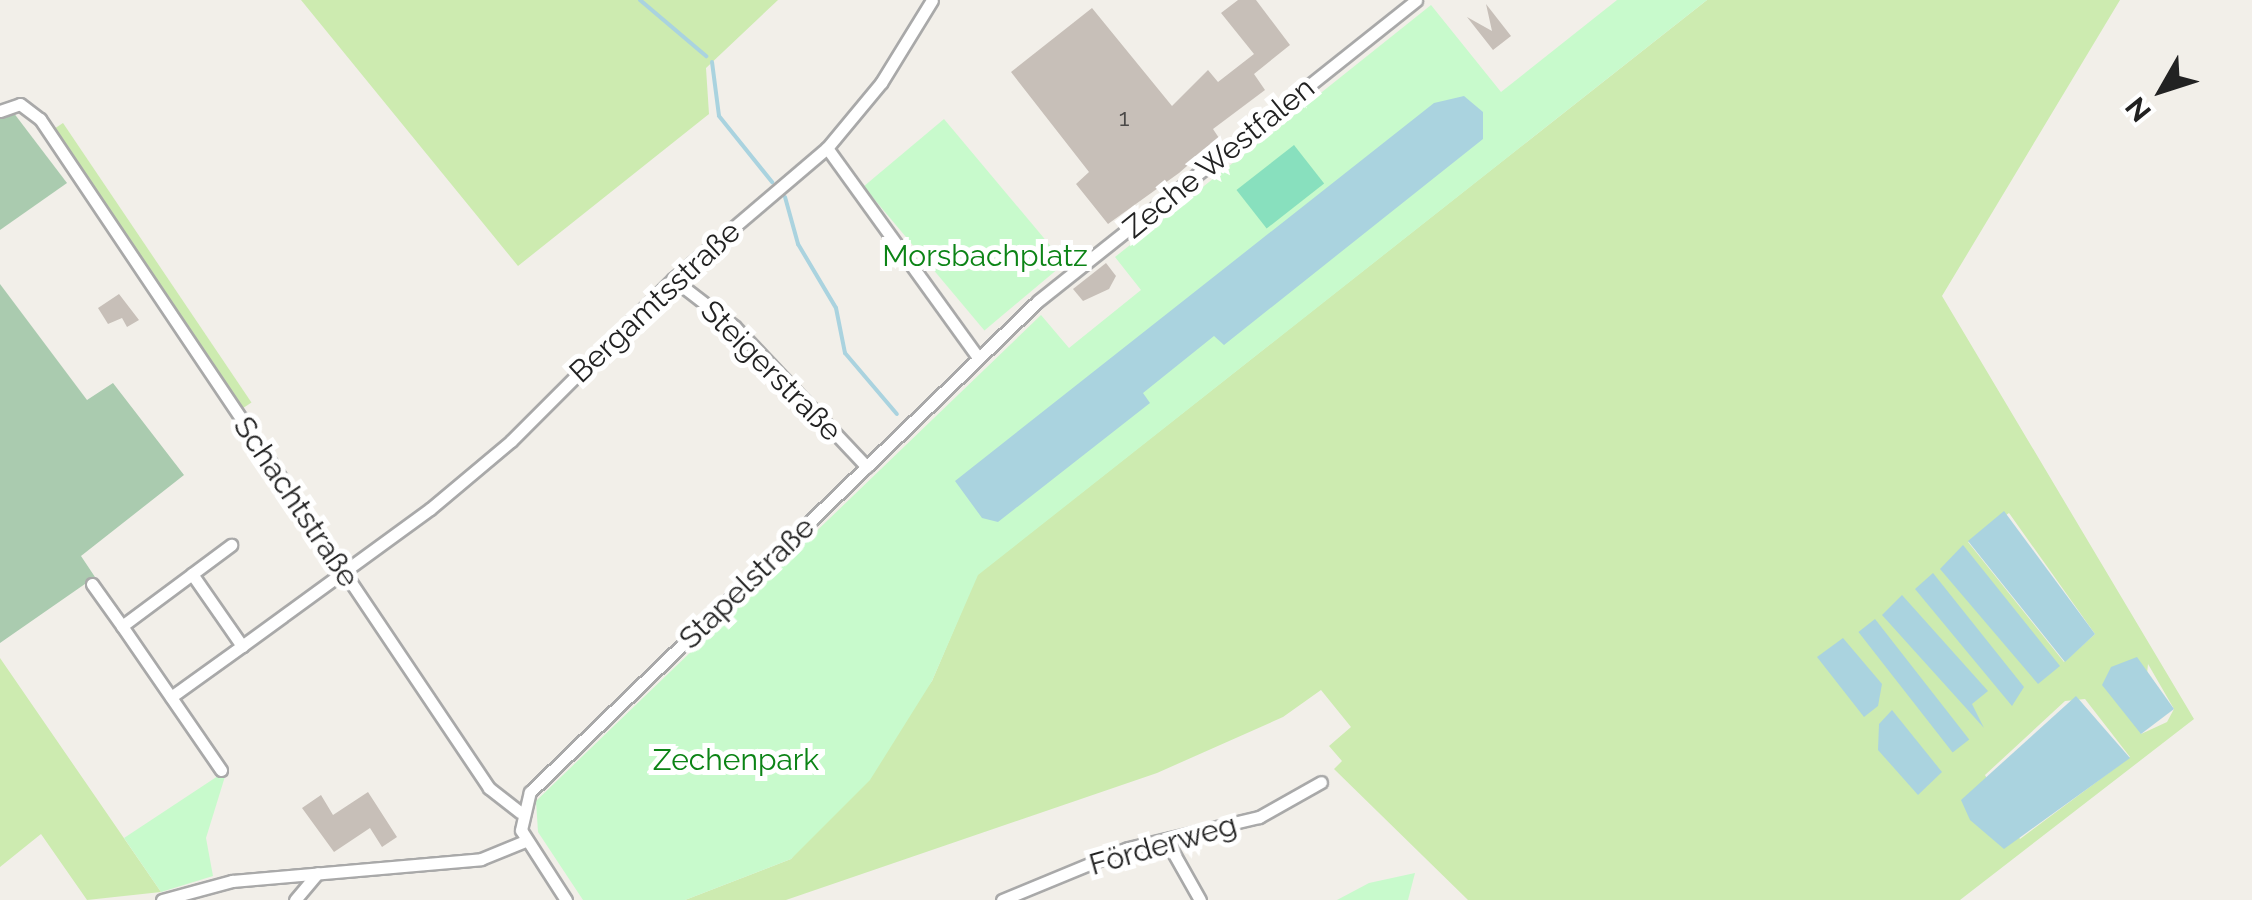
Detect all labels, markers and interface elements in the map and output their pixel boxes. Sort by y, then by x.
north arrow [2112,40,2212,140]
street label: Zeche Westfalen [1116,70,1322,246]
text: N [2119,91,2158,128]
house number: 1 [1119,102,1129,132]
street label: Bergamtsstraße [562,214,748,390]
park label: Morsbachplatz [882,238,1088,274]
street label: Steigerstraße [693,293,849,449]
street label: Schachtstraße [226,410,366,594]
street label: Stapelstraße [672,510,822,656]
park label: Zechenpark [653,742,819,778]
street label: Förderweg [1085,807,1241,883]

